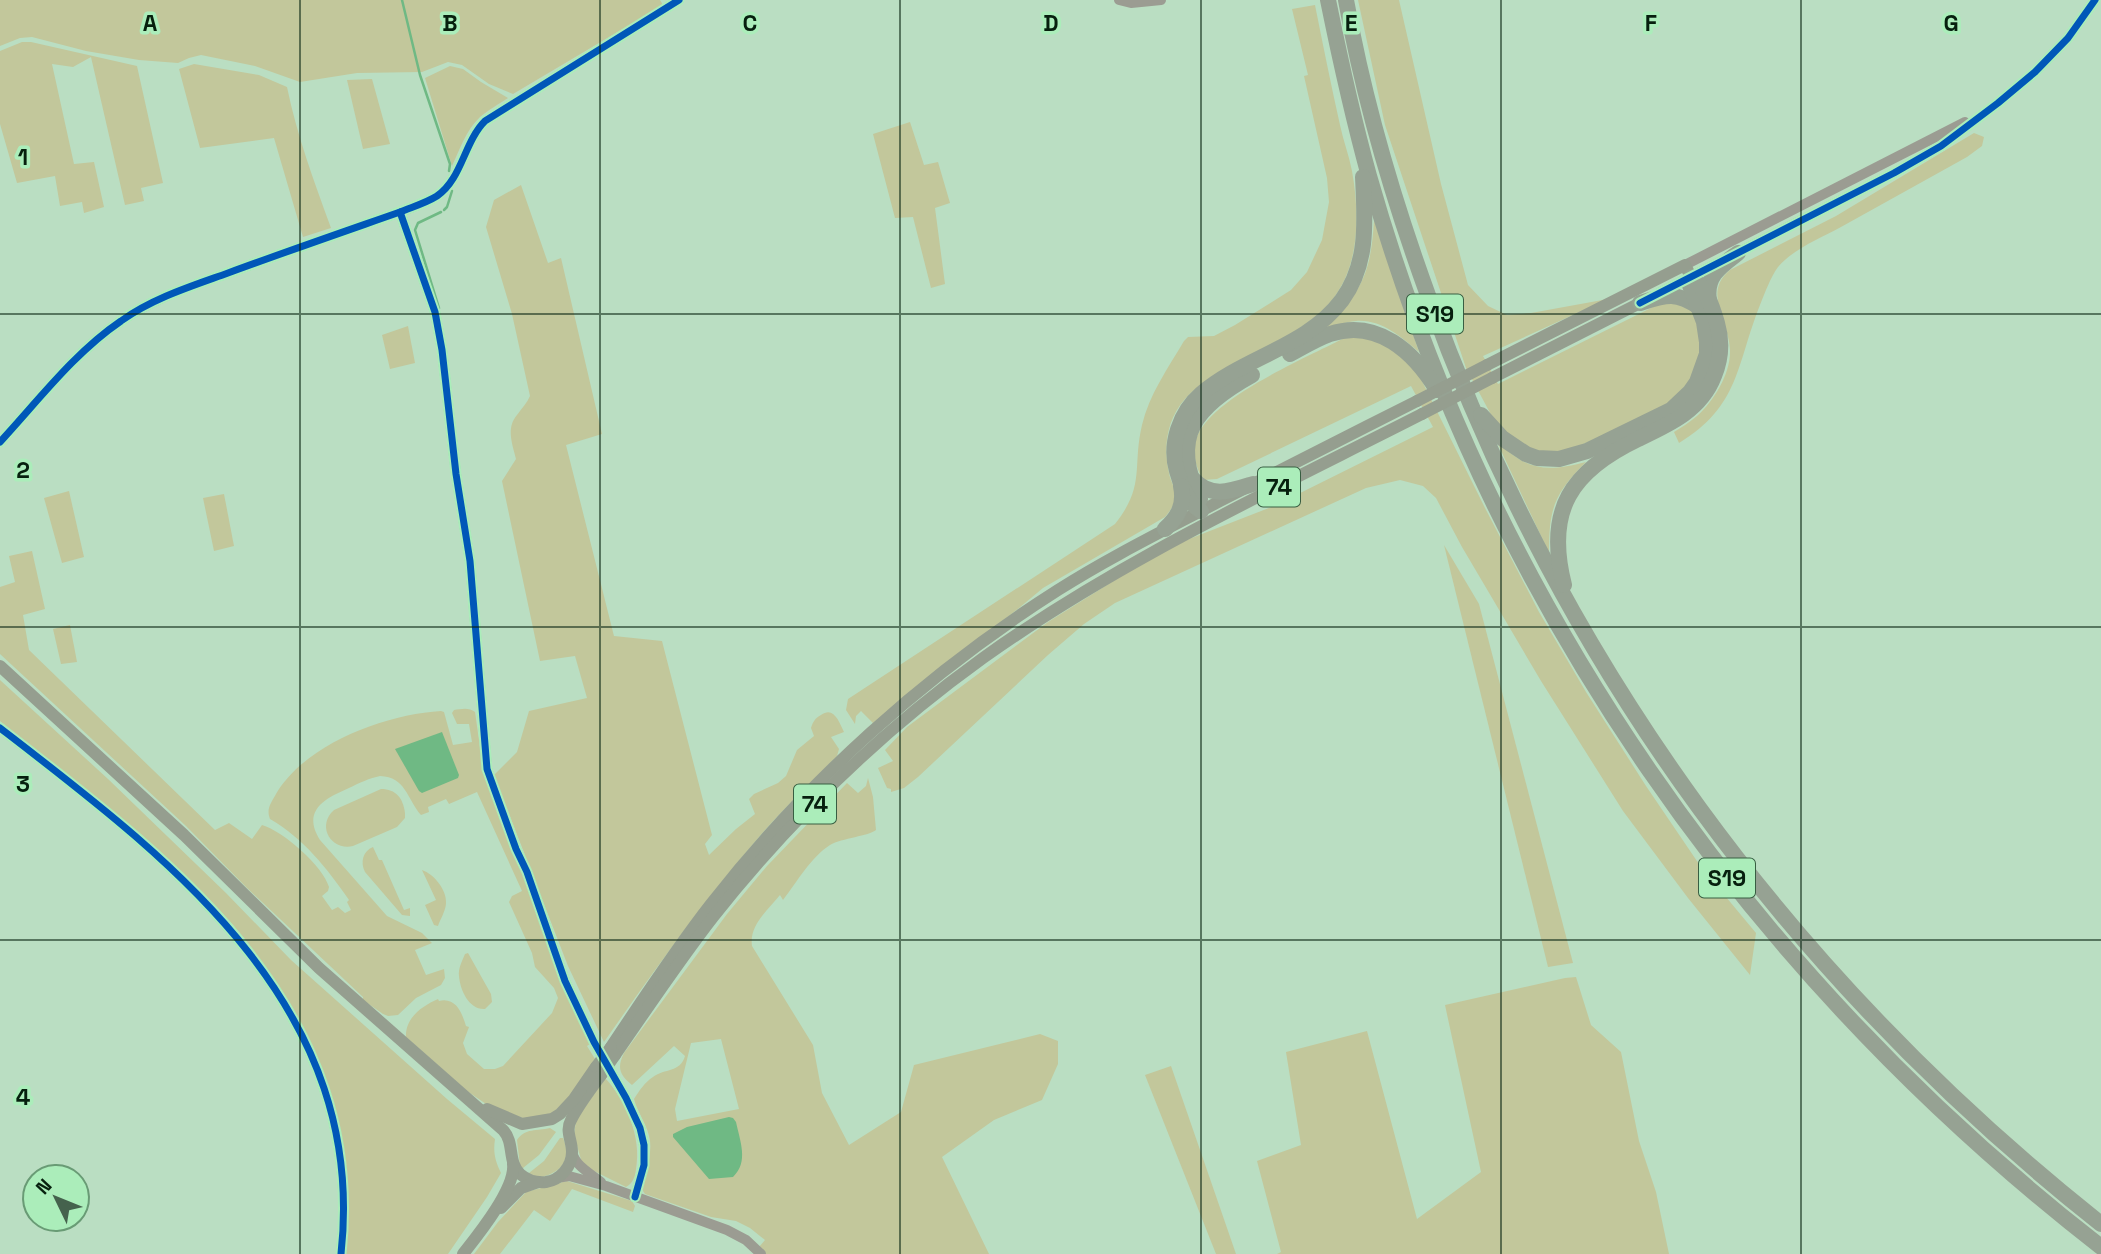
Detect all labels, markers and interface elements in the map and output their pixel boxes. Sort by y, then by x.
text: A [143,8,158,38]
text: B [442,8,458,38]
text: C [743,8,757,38]
text: D [1043,8,1059,38]
text: E [1345,8,1357,38]
text: F [1645,8,1657,38]
text: G [1943,8,1959,38]
text: 1 [18,142,28,172]
road number: S19 [1407,294,1463,334]
text: 2 [16,455,30,485]
road number: 74 [1258,467,1300,506]
text: 3 [16,769,30,799]
road number: 74 [794,784,836,824]
road number: S19 [1699,858,1755,898]
text: 4 [16,1082,31,1112]
north arrow [21,1163,91,1233]
text: N [30,1174,57,1200]

